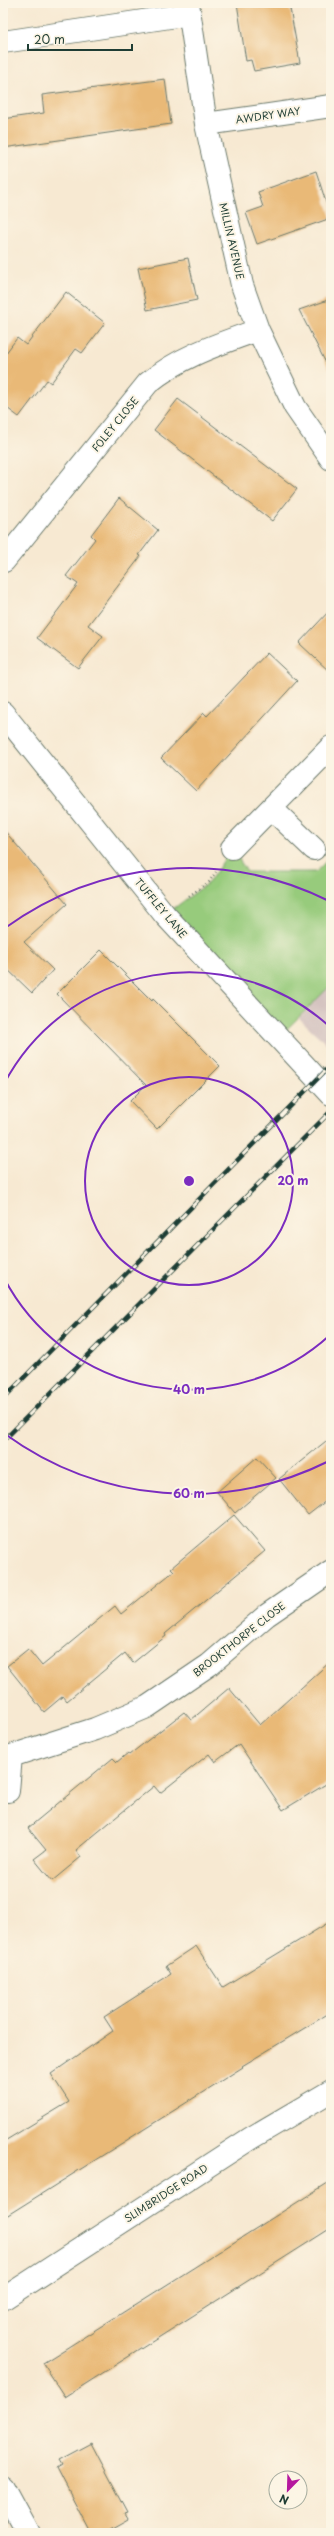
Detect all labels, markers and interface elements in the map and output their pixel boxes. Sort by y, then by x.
scale bar [28,26,132,52]
text: 20 m [34,30,65,48]
street label: AWDRY WAY [235,102,302,126]
street label: MILLIN AVENUE [216,201,249,281]
street label: FOLEY CLOSE [88,393,142,454]
street label: TUFFLEY LANE [132,874,191,941]
text: 20 m [277,1171,309,1189]
centre of rings [182,1174,196,1188]
text: 40 m [173,1380,205,1398]
text: 60 m [173,1484,205,1502]
street label: BROOKTHORPE CLOSE [189,1598,288,1680]
street label: SLIMBRIDGE ROAD [121,2160,210,2225]
north arrow [268,2470,308,2510]
text: N [276,2490,291,2509]

